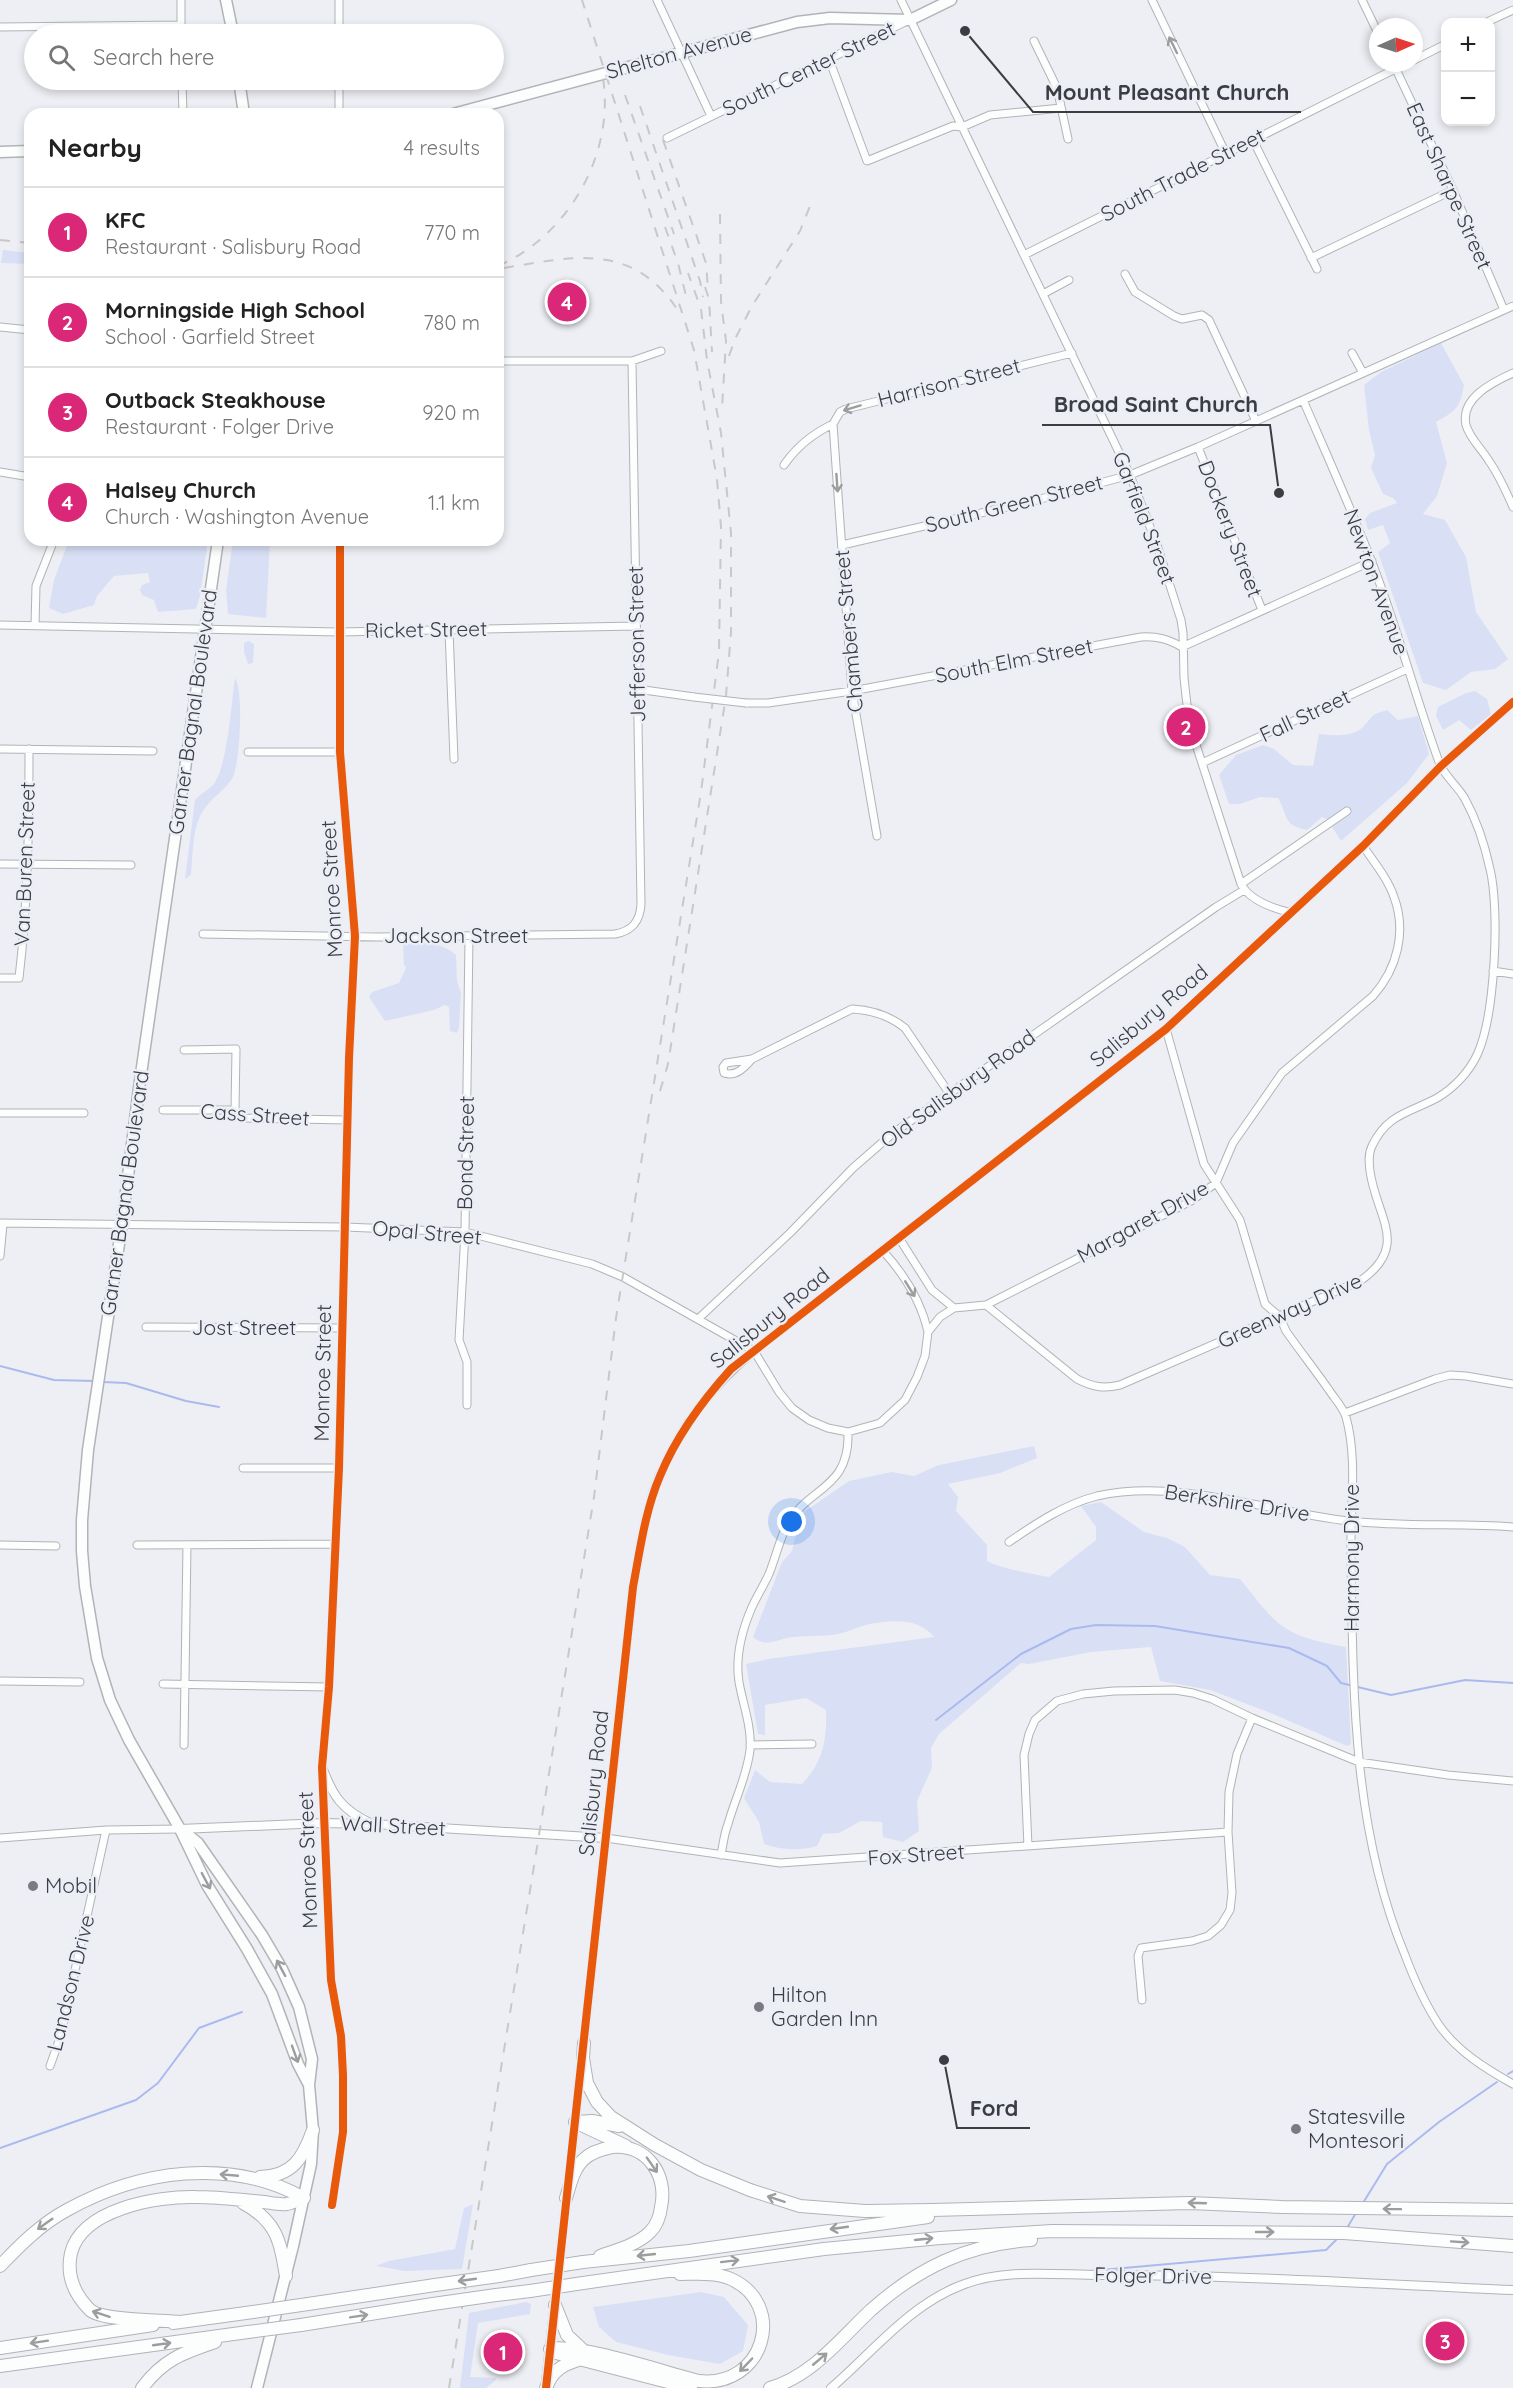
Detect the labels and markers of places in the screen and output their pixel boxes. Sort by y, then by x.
callout: Mount Pleasant Church [1033,72,1301,112]
pin: 4 [548,280,586,324]
callout: Broad Saint Church [1042,385,1270,425]
pin: 2 [1166,704,1206,750]
place label: Mobil [45,1872,97,1898]
marker: Mobil [26,1879,40,1893]
place label: Hilton Garden Inn [771,1981,878,2031]
marker: Hilton Garden Inn [752,2000,766,2014]
callout: Ford [957,2088,1030,2128]
place label: Statesville Montesori [1308,2103,1405,2153]
marker: Statesville Montesori [1289,2122,1303,2136]
pin: 3 [1426,2318,1464,2364]
pin: 1 [484,2330,522,2374]

